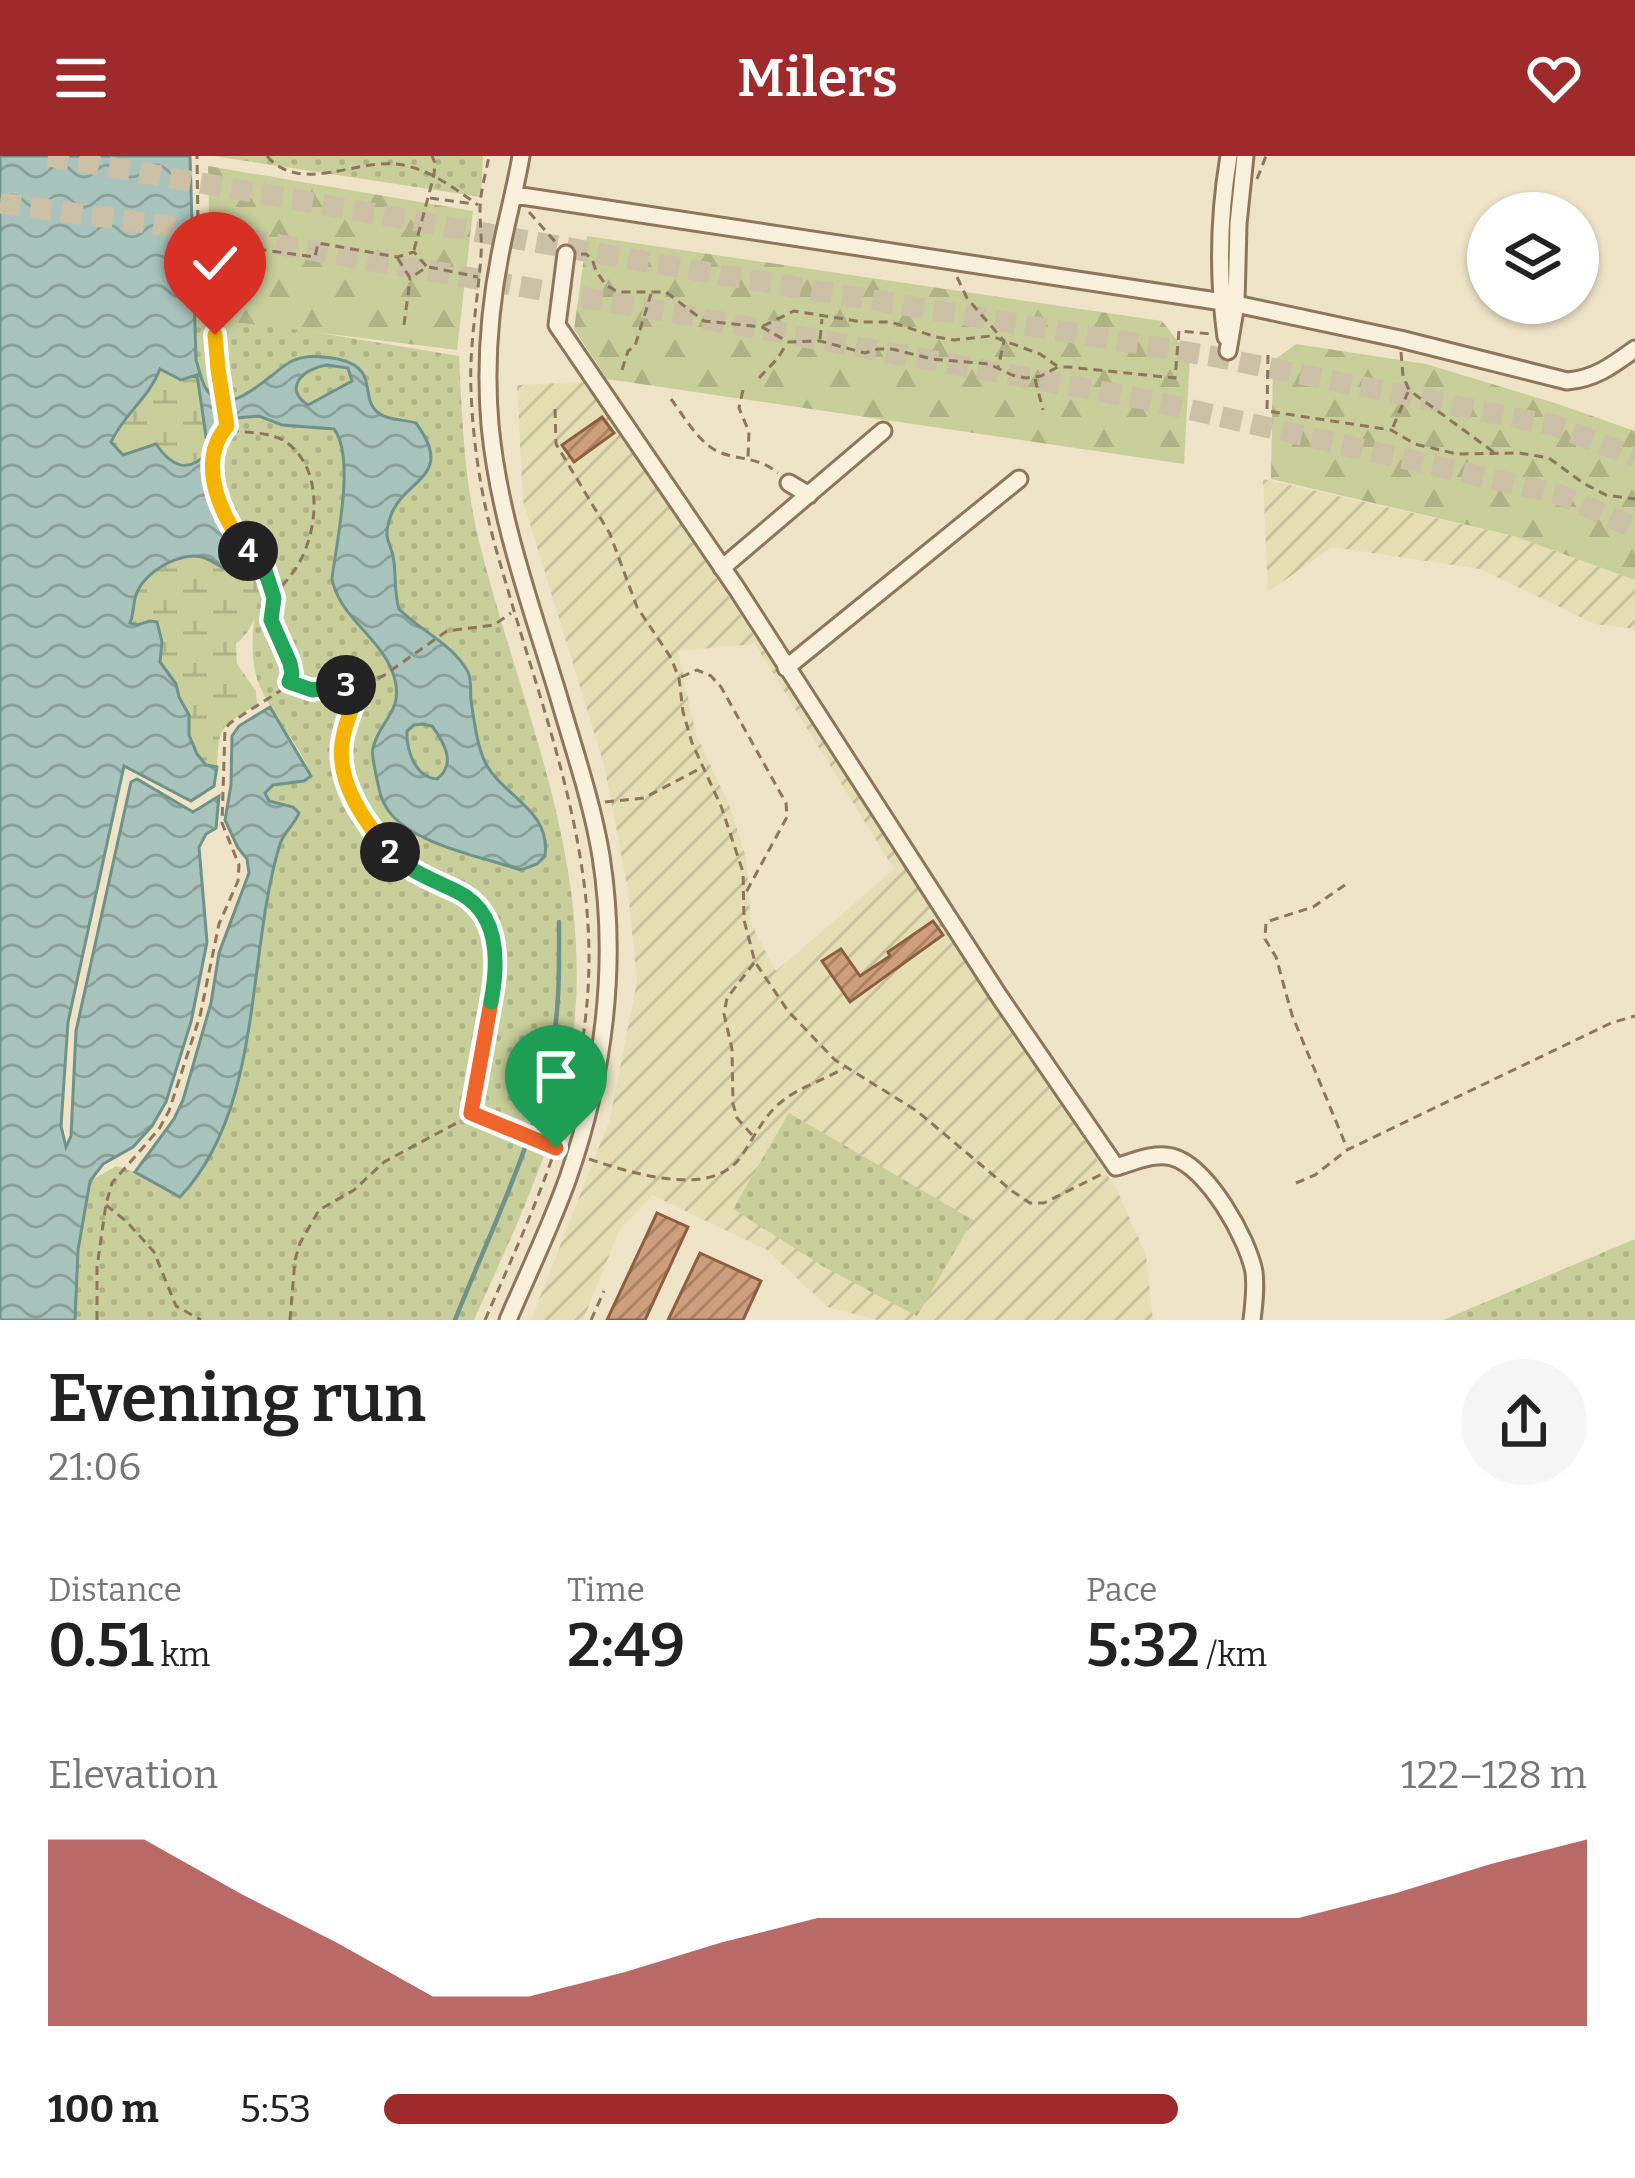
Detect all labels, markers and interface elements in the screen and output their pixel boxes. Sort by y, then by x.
icon: menu [48,45,114,111]
icon: heart [1521,45,1587,111]
text: Milers [737,46,898,110]
map controls [1467,192,1599,324]
button: layers [1467,192,1599,324]
pin [164,212,266,335]
icon: check [182,230,248,296]
pin: 4 [218,521,278,581]
text: 4 [238,531,258,571]
pin: 3 [316,655,376,715]
text: 3 [336,665,356,705]
pin: 2 [360,822,420,882]
text: 2 [381,832,399,872]
pin [505,1025,607,1148]
icon: arrive [523,1043,589,1109]
text: Evening run [48,1359,426,1438]
button: share [1461,1359,1587,1485]
text: 21:06 [48,1444,141,1490]
text: Distance [48,1570,182,1610]
text: Time [567,1570,645,1610]
text: Pace [1086,1570,1157,1610]
text: 0.51 [48,1610,154,1682]
text: 2:49 [567,1610,685,1682]
text: 5:32 [1086,1610,1200,1682]
text: km [154,1635,210,1675]
text: /km [1200,1635,1267,1675]
text: Elevation [48,1752,218,1798]
text: 122–128 m [1401,1752,1587,1798]
text: 100 m [48,2086,159,2132]
text: 5:53 [240,2086,311,2132]

